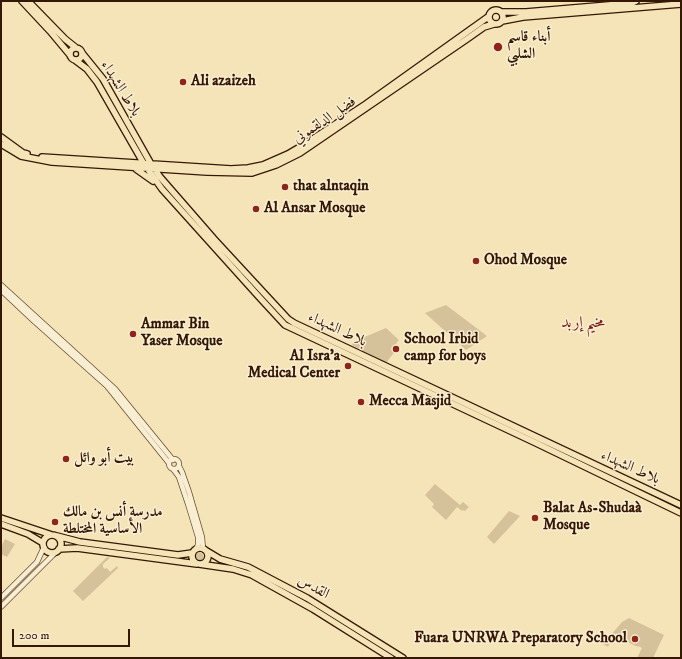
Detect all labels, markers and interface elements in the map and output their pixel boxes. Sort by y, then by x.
place label: أبناء قاسم الشلبي [507,29,551,64]
marker: أبناء قاسم الشلبي [492,41,504,53]
street label: بلاط الشهداء [96,58,144,120]
place label: Ali azaizeh [191,73,256,91]
marker: Ali azaizeh [178,77,188,87]
street label: فضل الدلقموني [290,93,360,149]
place label: that alntaqin [293,178,369,196]
marker: that alntaqin [280,182,290,192]
place label: Al Ansar Mosque [264,200,366,218]
marker: Al Ansar Mosque [251,204,261,214]
place label: Ohod Mosque [484,252,567,270]
marker: Ohod Mosque [471,256,481,266]
street label: بلاط الشهداء [305,309,369,351]
district label: مخيم إربد [561,314,605,334]
place label: Ammar Bin Yaser Mosque [141,316,223,351]
marker: Ammar Bin Yaser Mosque [128,329,138,339]
place label: School Irbid camp for boys [404,331,486,366]
marker: School Irbid camp for boys [391,344,401,354]
place label: Al Isra'a Medical Center [248,348,340,383]
marker: Al Isra'a Medical Center [343,361,353,371]
place label: Mecca Masjid [369,393,451,411]
marker: Mecca Masjid [356,397,366,407]
street label: بلاط الشهداء [598,447,662,489]
place label: بيت أبو وائل [74,450,134,468]
marker: بيت أبو وائل [61,454,71,464]
place label: Balat As-Shudaà Mosque [543,500,642,535]
place label: مدرسة أنس بن مالك الأساسية المختلطة [63,504,162,539]
marker: Balat As-Shudaà Mosque [530,513,540,523]
marker: مدرسة أنس بن مالك الأساسية المختلطة [50,517,60,527]
street label: القدس [294,572,332,604]
scale bar [14,621,132,647]
text: 200 m [19,628,49,643]
place label: Fuara UNRWA Preparatory School [414,630,627,648]
marker: Fuara UNRWA Preparatory School [630,634,640,644]

